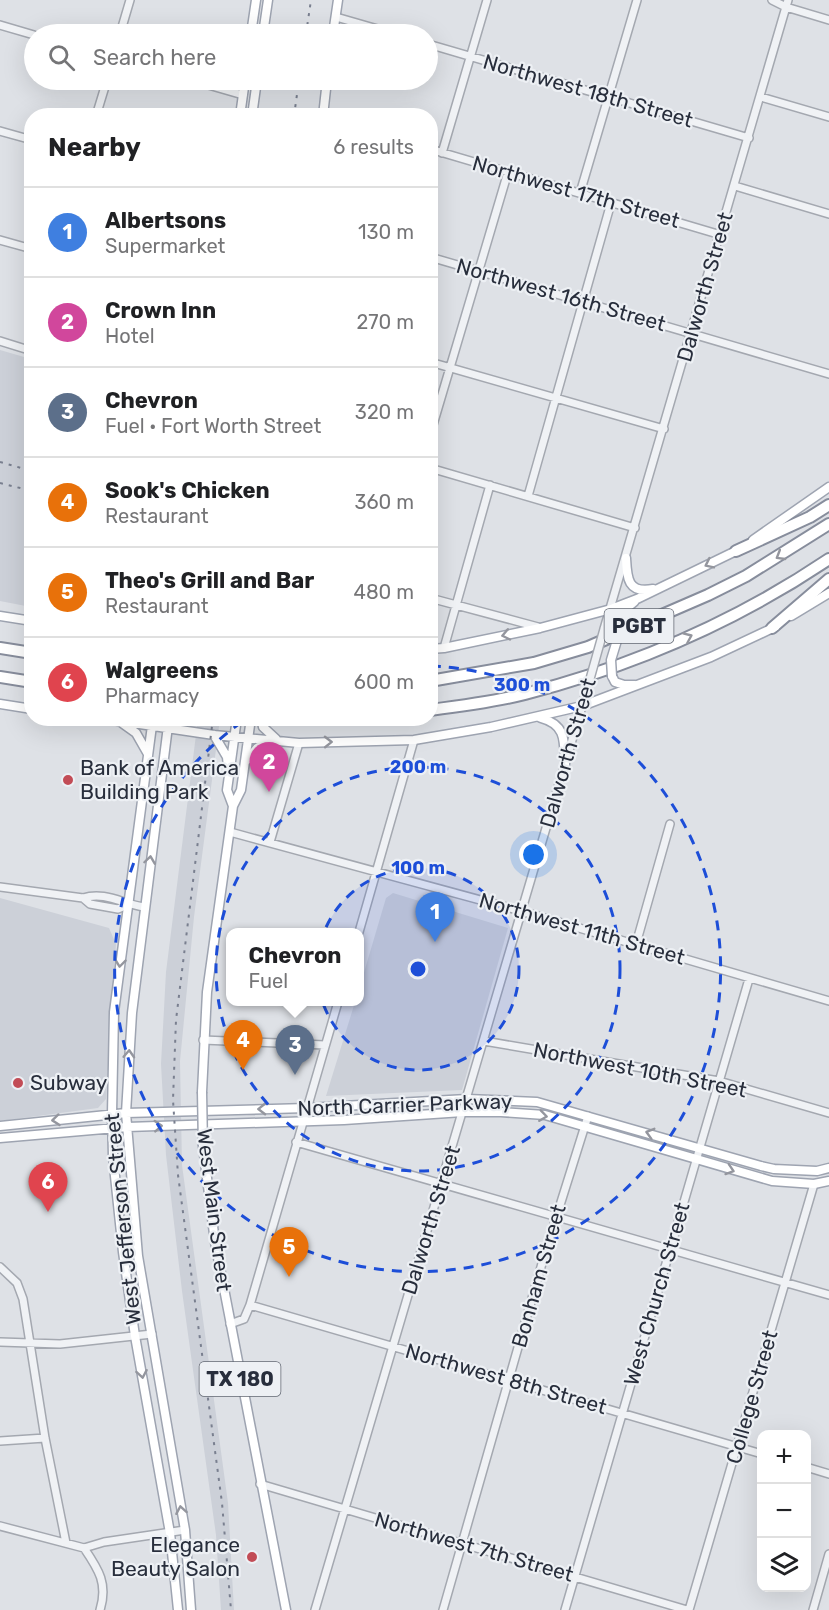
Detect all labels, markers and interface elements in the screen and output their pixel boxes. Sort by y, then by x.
search box [24,24,438,90]
icon: search [45,41,78,74]
text: Search here [93,44,216,71]
street label: Northwest 18th Street [480,49,696,132]
text: Nearby [48,132,141,163]
text: 6 results [333,135,414,159]
street label: Northwest 17th Street [470,150,683,233]
text: Albertsons [105,207,226,234]
street label: Dalworth Street [671,209,738,365]
text: 1 [63,220,72,244]
text: 130 m [358,220,414,244]
text: Supermarket [105,234,225,258]
street label: Northwest 16th Street [454,253,669,336]
text: Crown Inn [105,297,216,324]
text: 2 [61,310,74,334]
text: 270 m [357,310,414,334]
text: Hotel [105,324,155,348]
text: Chevron [105,387,198,414]
text: 3 [61,400,74,424]
text: 320 m [355,400,414,424]
text: Fuel · Fort Worth Street [105,414,321,438]
text: Sook's Chicken [105,477,270,504]
text: 4 [61,490,74,514]
text: 360 m [355,490,414,514]
text: Restaurant [105,504,209,528]
one-way arrow [776,548,786,560]
one-way arrow [705,557,716,569]
text: Theo's Grill and Bar [105,567,314,594]
text: 5 [61,580,74,604]
text: 480 m [353,580,414,604]
text: Restaurant [105,594,209,618]
road number: PGBT [604,609,674,643]
one-way arrow [502,628,512,641]
one-way arrow [681,632,692,644]
text: Walgreens [105,657,218,684]
text: 6 [61,670,74,694]
text: 600 m [354,670,414,694]
text: 300 m [494,674,550,696]
street label: Dalworth Street [534,675,601,831]
text: Pharmacy [105,684,199,708]
one-way arrow [323,736,332,748]
pin: 2 [250,742,288,792]
place label: Bank of America Building Park [80,755,239,804]
text: 200 m [390,756,446,778]
marker: Bank of America Building Park [61,773,75,787]
your location [519,840,548,869]
one-way arrow [143,856,155,865]
text: 100 m [391,857,445,879]
street label: Northwest 11th Street [476,887,688,970]
pin: 1 [416,892,454,942]
popup [226,928,364,1006]
text: Chevron [249,942,341,969]
one-way arrow [114,958,127,967]
centre of rings [408,959,428,979]
text: Fuel [249,969,288,993]
pin: 4 [224,1020,262,1070]
pin: 3 [276,1026,314,1075]
street label: Northwest 10th Street [531,1037,749,1102]
one-way arrow [123,1050,136,1059]
place label: Subway [30,1070,108,1095]
marker: Subway [11,1076,25,1090]
street label: North Carrier Parkway [297,1088,513,1121]
one-way arrow [257,1103,266,1115]
one-way arrow [538,1109,547,1121]
street label: West Jefferson Street [99,1112,146,1326]
one-way arrow [51,1113,60,1126]
one-way arrow [153,1119,162,1132]
street label: West Main Street [192,1127,237,1293]
one-way arrow [645,1128,656,1140]
street label: Dalworth Street [396,1142,465,1297]
pin: 6 [28,1162,68,1212]
one-way arrow [724,1162,735,1175]
street label: West Church Street [618,1199,695,1388]
street label: Bonham Street [506,1201,571,1350]
pin: 5 [270,1228,308,1277]
street label: College Street [720,1327,783,1467]
street label: Northwest 8th Street [403,1338,610,1419]
road number: TX 180 [200,1362,280,1396]
one-way arrow [135,1369,148,1379]
map controls [757,1430,811,1592]
button: + [757,1430,811,1484]
button: − [757,1484,811,1538]
one-way arrow [176,1505,188,1515]
street label: Northwest 7th Street [372,1506,576,1587]
place label: Elegance Beauty Salon [111,1532,240,1581]
button: layers [757,1538,811,1592]
marker: Elegance Beauty Salon [245,1550,259,1564]

